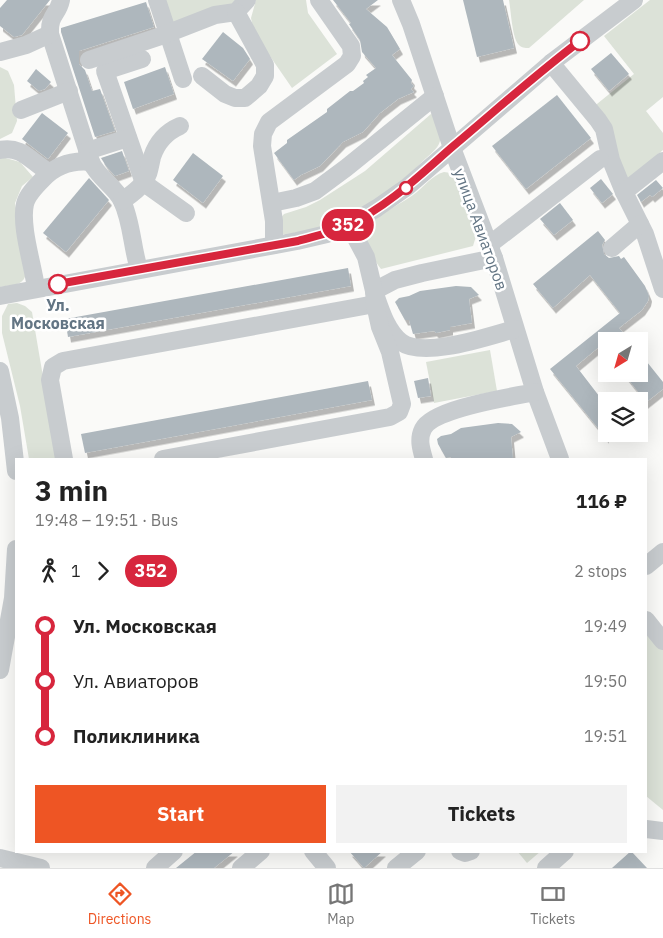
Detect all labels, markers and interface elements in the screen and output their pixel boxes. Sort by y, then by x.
unlabelled marker [570,31,590,51]
street label: улица Авиаторов [450,165,512,293]
unlabelled marker [399,181,413,195]
line badge: 352 [319,209,377,241]
text: 352 [332,213,364,236]
marker: Ул. Московская [48,274,68,294]
place label: Ул. Московская [11,295,105,333]
north arrow [598,332,648,382]
map controls [598,332,648,442]
button: layers [598,392,648,442]
text: 3 min [35,472,108,509]
text: 116 ₽ [576,489,627,513]
text: 19:48 – 19:51 · Bus [35,510,178,530]
icon: walk [35,557,63,585]
icon: forward [89,557,117,585]
text: 352 [135,559,167,582]
text: 1 [71,561,81,581]
text: 2 stops [574,561,627,581]
text: Ул. Московская [73,614,217,638]
text: 19:49 [584,616,627,636]
text: Ул. Авиаторов [73,669,199,693]
text: 19:50 [584,671,627,691]
text: Поликлиника [73,724,200,748]
text: 19:51 [584,726,627,746]
button: Start [35,785,326,843]
button: Tickets [336,785,627,843]
tab: Directions [88,880,151,928]
tab: Map [327,880,355,928]
tab: Tickets [530,880,575,928]

